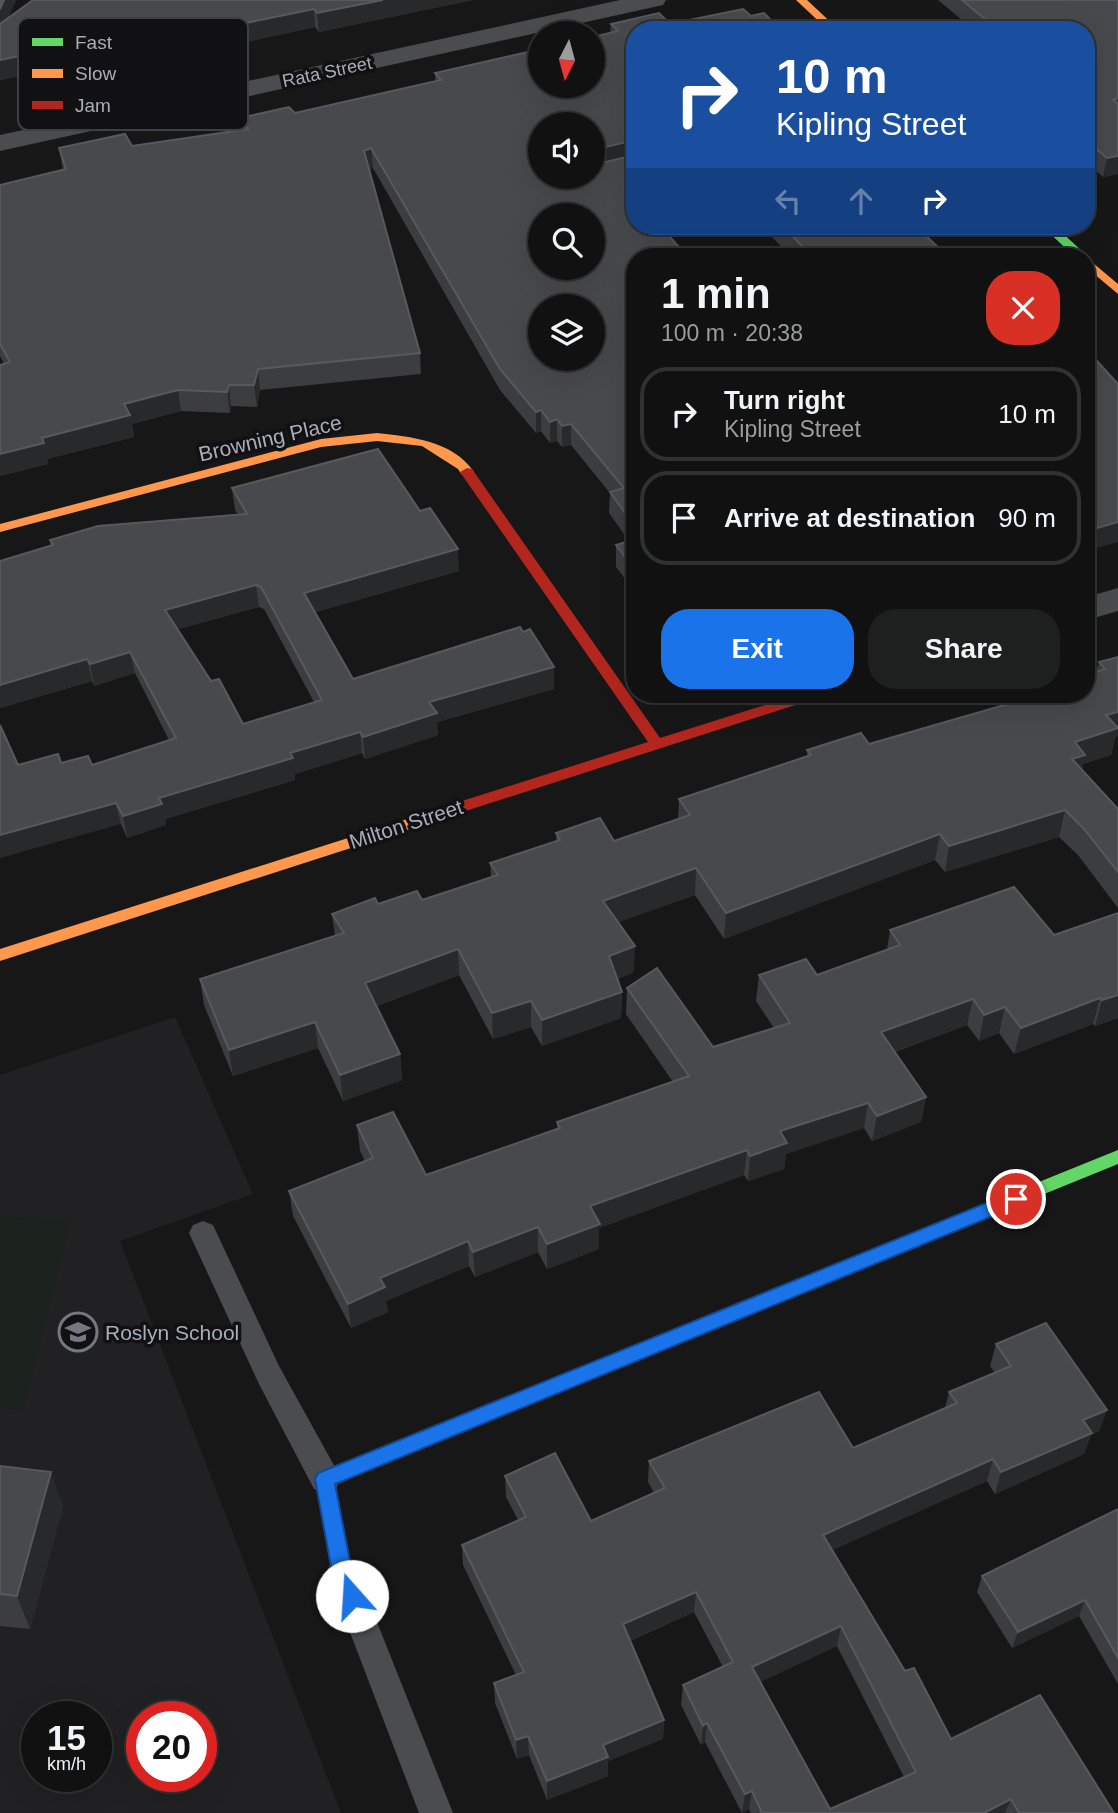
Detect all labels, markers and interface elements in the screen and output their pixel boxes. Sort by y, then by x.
legend [18,18,248,130]
north arrow [528,21,606,98]
map controls [528,21,605,371]
text: Fast [75,32,113,53]
icon: right [661,49,752,140]
text: 10 m [776,49,888,103]
street label: Rata Street [280,53,374,91]
text: Slow [75,63,116,84]
text: Jam [75,95,111,116]
text: Kipling Street [776,106,966,142]
button: sound [528,112,605,189]
icon: left [769,182,807,220]
icon: ahead [842,182,880,220]
icon: right [915,182,953,220]
button: search [528,203,605,280]
text: 1 min [661,270,771,317]
button: close [986,271,1060,345]
button: layers [528,294,605,371]
text: 100 m · 20:38 [661,320,803,346]
text: Turn right [724,385,845,415]
icon: right [665,395,703,433]
text: 10 m [998,399,1056,429]
street label: Browning Place [196,410,344,466]
text: Kipling Street [724,416,861,442]
icon: arrive [665,499,703,537]
text: Arrive at destination [724,503,975,533]
text: 90 m [998,503,1056,533]
button: Exit [661,609,854,689]
button: Share [868,609,1060,689]
street label: Milton Street [346,795,466,853]
pin [986,1169,1046,1229]
icon: arrive [997,1180,1035,1218]
school or university icon: Roslyn School [57,1311,99,1353]
place label: Roslyn School [105,1321,239,1344]
position arrow [315,1559,389,1633]
speed limit sign: 20 [126,1701,217,1792]
text: 15 [47,1718,86,1757]
text: km/h [47,1754,86,1774]

